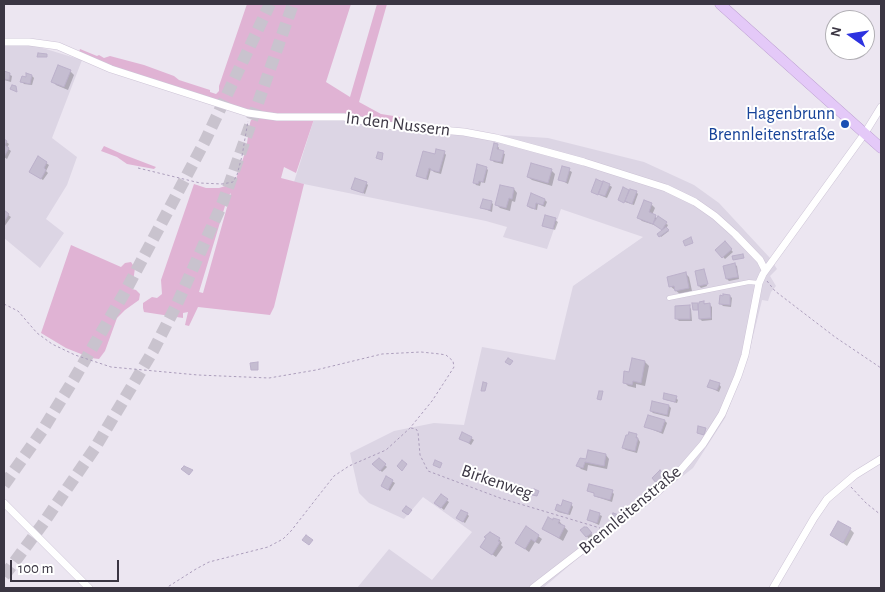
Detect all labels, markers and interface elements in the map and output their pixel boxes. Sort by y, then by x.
north arrow [825,10,875,60]
text: N [828,26,844,38]
place label: Hagenbrunn Brennleitenstraße [708,103,835,146]
street label: In den Nussern [345,107,451,141]
marker: Hagenbrunn Brennleitenstraße [839,118,851,130]
street label: Birkenweg [459,460,535,504]
street label: Brennleitenstraße [575,461,685,559]
scale bar [12,550,121,582]
text: 100 m [18,561,53,576]

